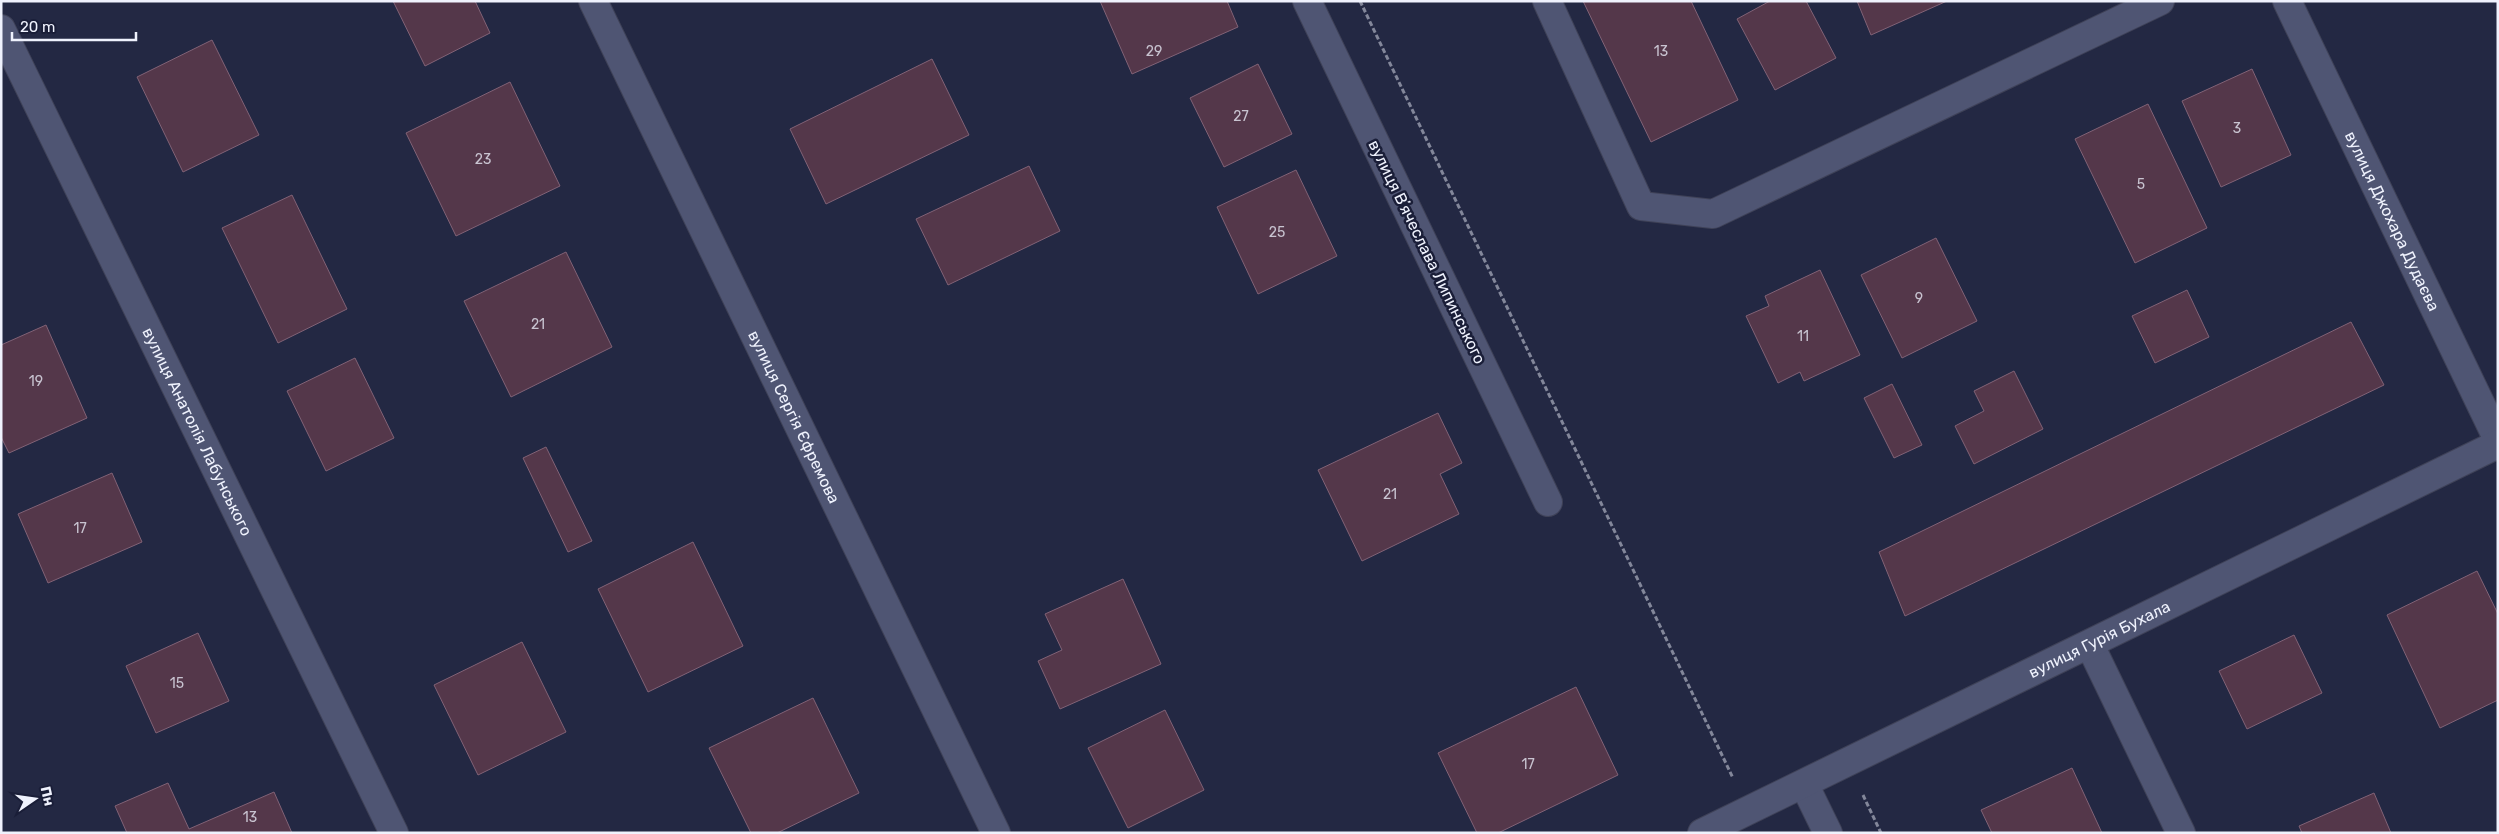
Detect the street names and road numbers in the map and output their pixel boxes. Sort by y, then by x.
street label: вулиця Джохара Дудаєва [2341,128,2444,314]
street label: вулиця Вʼячеслава Липинського [1364,137,1490,367]
street label: вулиця Анатолія Лабунського [139,324,257,539]
street label: вулиця Сергія Єфремова [745,327,844,506]
street label: вулиця Гурія Бухала [2025,596,2173,682]

